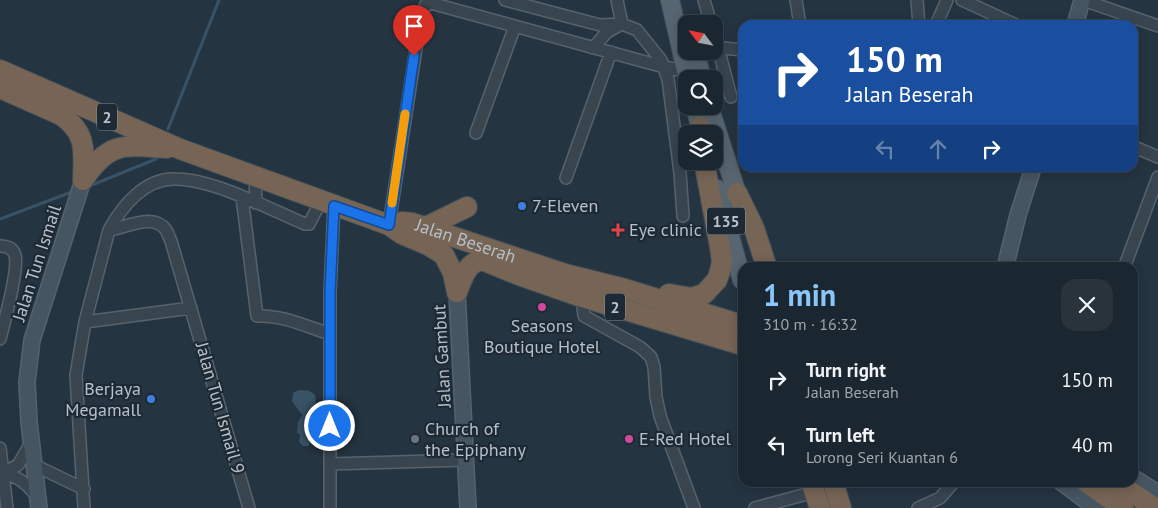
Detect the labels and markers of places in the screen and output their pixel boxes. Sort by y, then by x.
pin [393,5,435,56]
place label: 7-Eleven [532,194,598,217]
marker: 7-Eleven [516,200,528,212]
place label: Eye clinic [629,218,702,241]
marker: Eye clinic [611,223,625,237]
marker: Seasons Boutique Hotel [536,301,548,313]
place label: Seasons Boutique Hotel [484,314,601,358]
place label: Berjaya Megamall [65,377,142,421]
marker: Berjaya Megamall [145,393,157,405]
place label: Church of the Epiphany [425,417,526,461]
place label: E-Red Hotel [639,427,731,450]
marker: Church of the Epiphany [409,433,421,445]
marker: E-Red Hotel [623,433,635,445]

